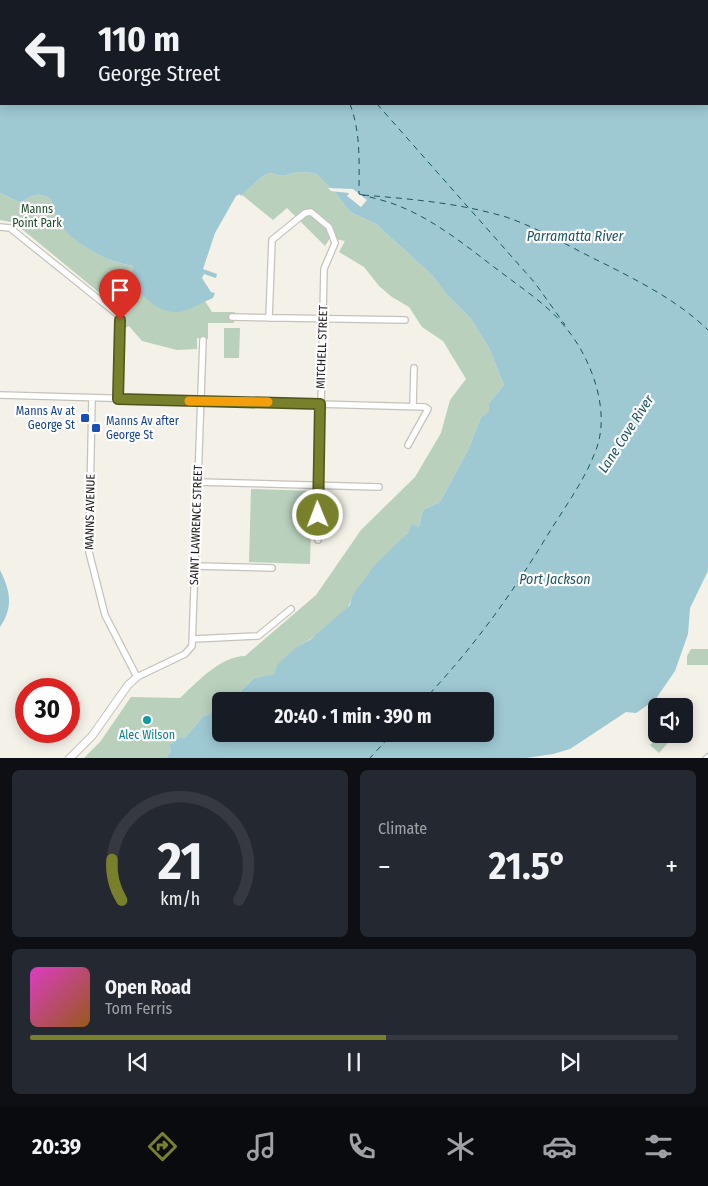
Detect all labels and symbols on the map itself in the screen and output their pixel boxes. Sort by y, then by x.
park label: Manns Point Park [12,202,62,230]
water label: Parramatta River [527,228,624,245]
pin [99,269,141,320]
street label: MITCHELL STREET [314,304,330,389]
water label: Lane Cove River [595,391,658,476]
place label: Manns Av at George St [16,404,75,432]
marker: Manns Av at George St [79,412,91,424]
place label: Manns Av after George St [106,414,180,442]
marker: Manns Av after George St [90,422,102,434]
street label: SAINT LAWRENCE STREET [187,464,205,585]
street label: MANNS AVENUE [82,474,98,550]
position arrow [291,488,343,540]
water label: Port Jackson [519,571,591,588]
speed limit sign: 30 [15,678,80,743]
marker: Alec Wilson [141,714,153,726]
place label: Alec Wilson [119,728,175,742]

